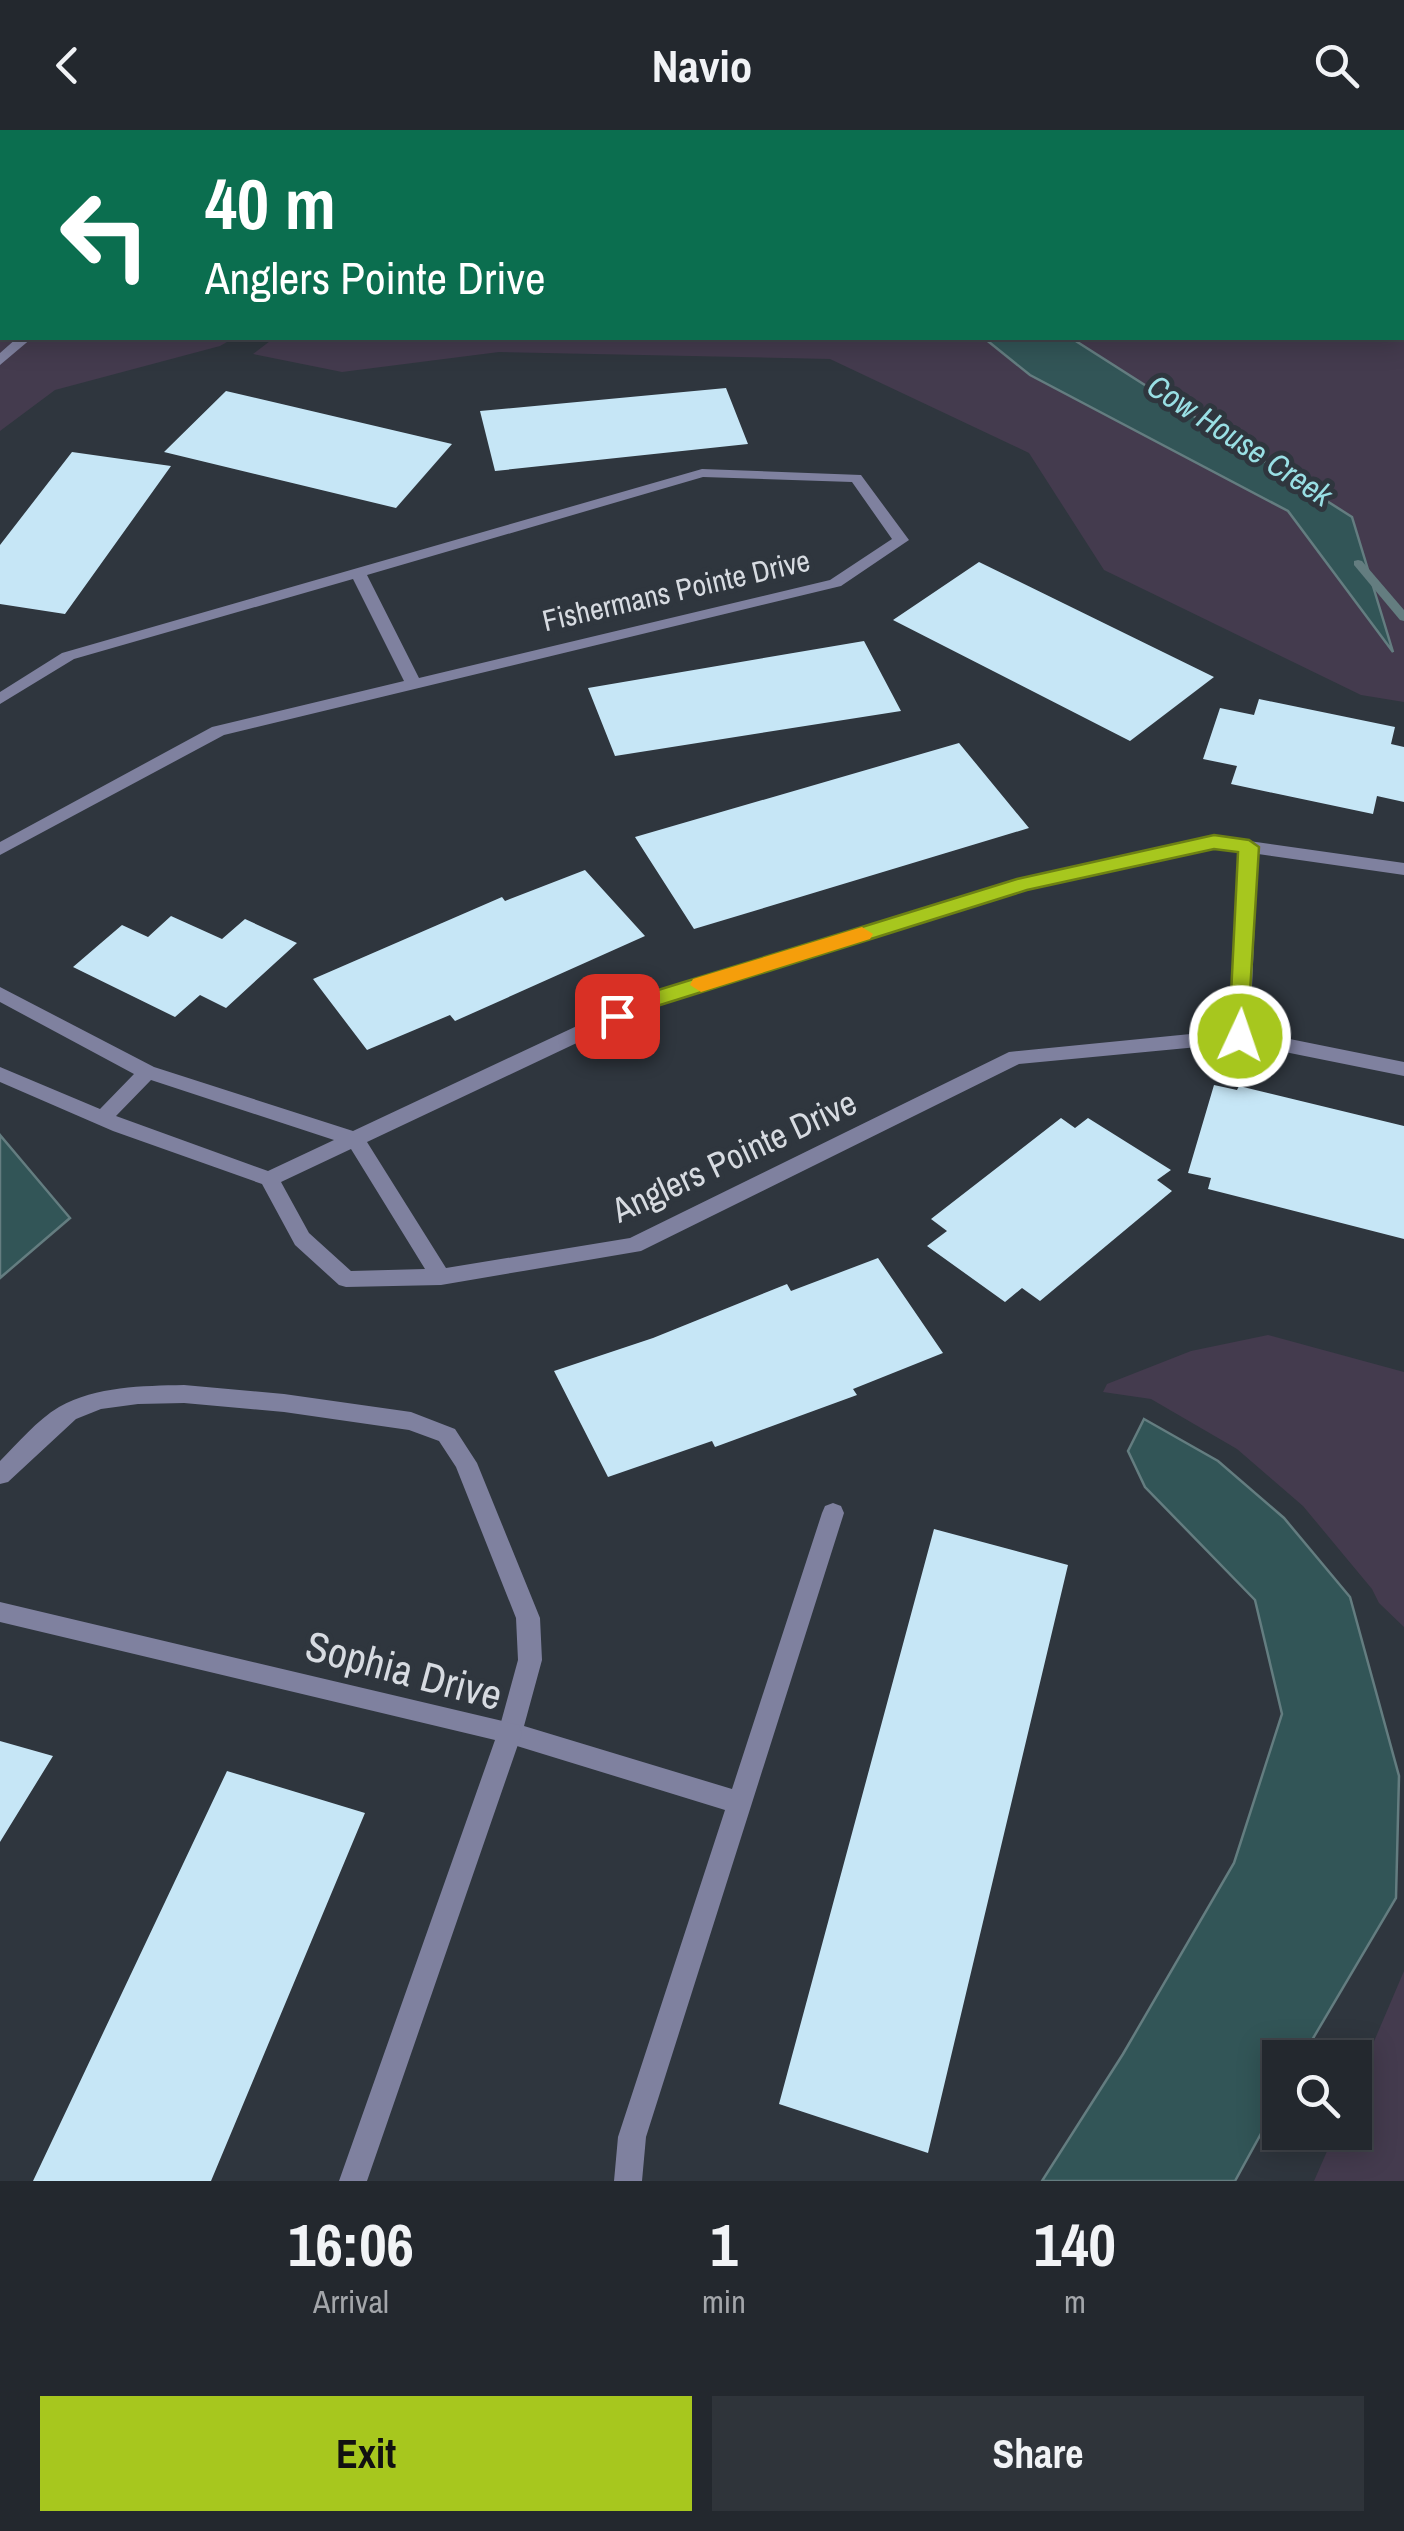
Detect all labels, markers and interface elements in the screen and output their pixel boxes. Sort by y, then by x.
text: Navio [652,35,752,96]
icon: back [40,38,95,93]
icon: search [1309,38,1364,93]
text: 40 m [205,157,336,251]
icon: left [40,170,170,300]
text: Anglers Pointe Drive [205,247,545,308]
water label: Cow House Creek [1139,364,1342,516]
street label: Fishermans Pointe Drive [538,540,814,640]
pin [575,974,660,1059]
position arrow [1188,984,1292,1088]
icon: arrive [590,989,645,1044]
street label: Anglers Pointe Drive [603,1079,864,1234]
street label: Sophia Drive [300,1617,508,1723]
map controls [1262,2040,1372,2150]
button: search [1262,2040,1372,2150]
text: 16:06 [288,2204,414,2285]
text: 1 [710,2204,738,2285]
text: 140 [1034,2204,1116,2285]
text: Arrival [313,2280,389,2323]
text: min [702,2280,746,2323]
text: m [1064,2280,1086,2323]
button: Exit [40,2396,692,2511]
button: Share [712,2396,1364,2511]

